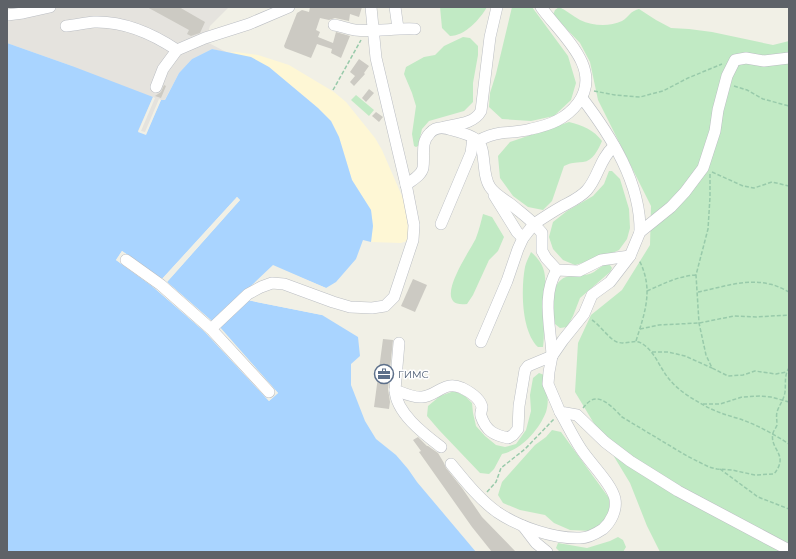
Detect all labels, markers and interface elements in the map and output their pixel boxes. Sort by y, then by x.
office icon: ГИМС [373,363,395,385]
place label: ГИМС [398,368,429,381]

